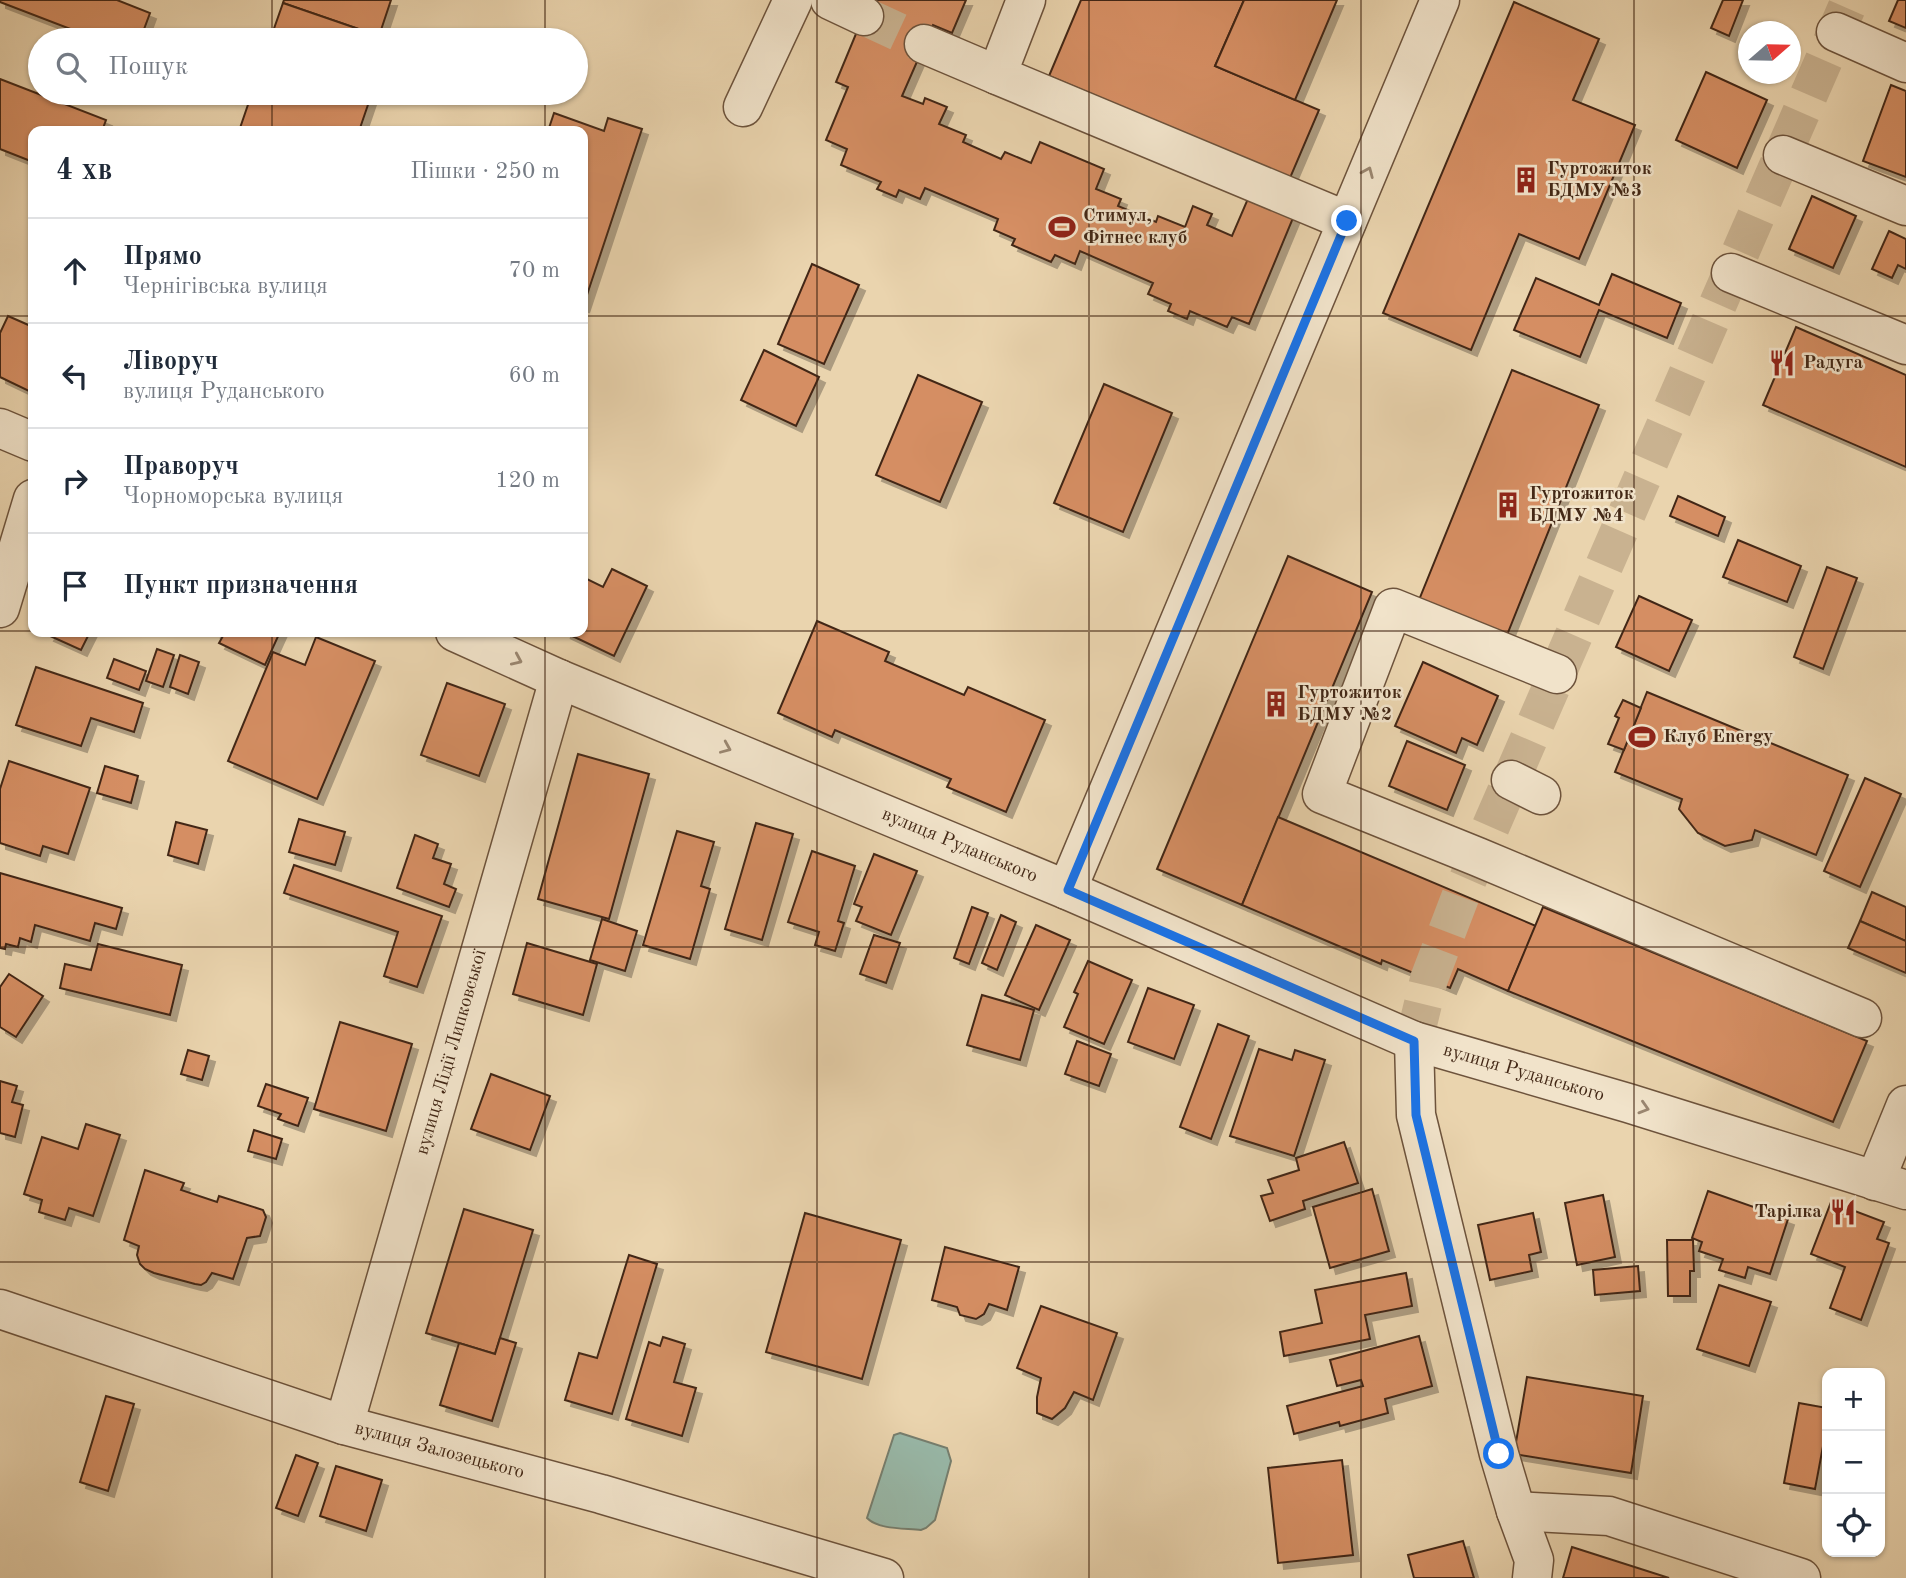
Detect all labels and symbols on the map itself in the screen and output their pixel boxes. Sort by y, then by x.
north arrow [1738,21,1801,84]
place label: Гуртожиток БДМУ №3 [1547,160,1652,201]
building icon: Гуртожиток БДМУ №3 [1511,165,1541,195]
one-way arrow [1360,166,1374,179]
route end [1331,205,1362,236]
place label: Стимул, Фітнес клуб [1083,207,1187,248]
sports icon: Стимул, Фітнес клуб [1047,212,1077,242]
restaurant icon: Радуга [1767,348,1797,378]
place label: Радуга [1803,354,1864,373]
place label: Гуртожиток БДМУ №4 [1529,485,1634,526]
building icon: Гуртожиток БДМУ №4 [1493,490,1523,520]
one-way arrow [510,652,522,666]
place label: Гуртожиток БДМУ №2 [1297,684,1402,725]
building icon: Гуртожиток БДМУ №2 [1261,689,1291,719]
sports icon: Клуб Energy [1627,722,1657,752]
place label: Клуб Energy [1663,728,1773,747]
one-way arrow [720,740,732,754]
street label: вулиця Руданського [879,805,1040,886]
street label: вулиця Лідії Липковської [413,947,490,1157]
street label: вулиця Руданського [1441,1040,1607,1105]
one-way arrow [1638,1100,1650,1115]
restaurant icon: Тарiлка [1828,1197,1858,1227]
place label: Тарiлка [1754,1203,1822,1222]
street label: вулиця Залозецького [353,1419,526,1483]
route start [1483,1438,1514,1469]

